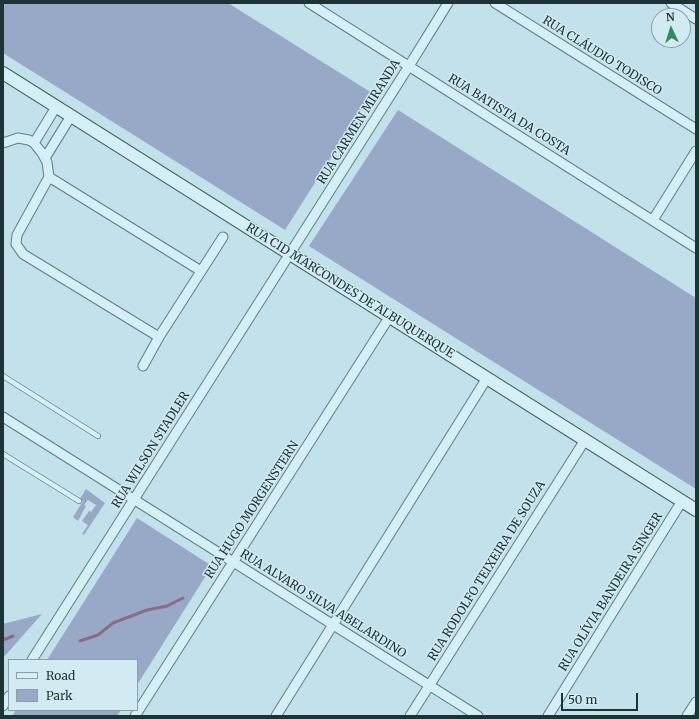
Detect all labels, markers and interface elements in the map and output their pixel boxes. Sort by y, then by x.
north arrow [651,8,691,48]
text: N [665,10,675,24]
street label: RUA CLÁUDIO TODISCO [540,13,664,99]
street label: RUA CARMEN MIRANDA [315,57,403,187]
street label: RUA BATISTA DA COSTA [445,71,573,159]
street label: RUA CID MARCONDES DE ALBUQUERQUE [243,220,457,362]
street label: RUA WILSON STADLER [109,389,193,511]
street label: RUA HUGO MORGENSTERN [202,439,302,581]
street label: RUA RODOLFO TEIXEIRA DE SOUZA [425,478,549,664]
street label: RUA OLÍVIA BANDEIRA SINGER [556,510,666,674]
street label: RUA ALVARO SILVA ABELARDINO [237,547,409,661]
legend [8,659,138,711]
text: Road [46,668,75,683]
scale bar [563,685,640,711]
text: Park [46,688,73,703]
text: 50 m [568,692,597,707]

